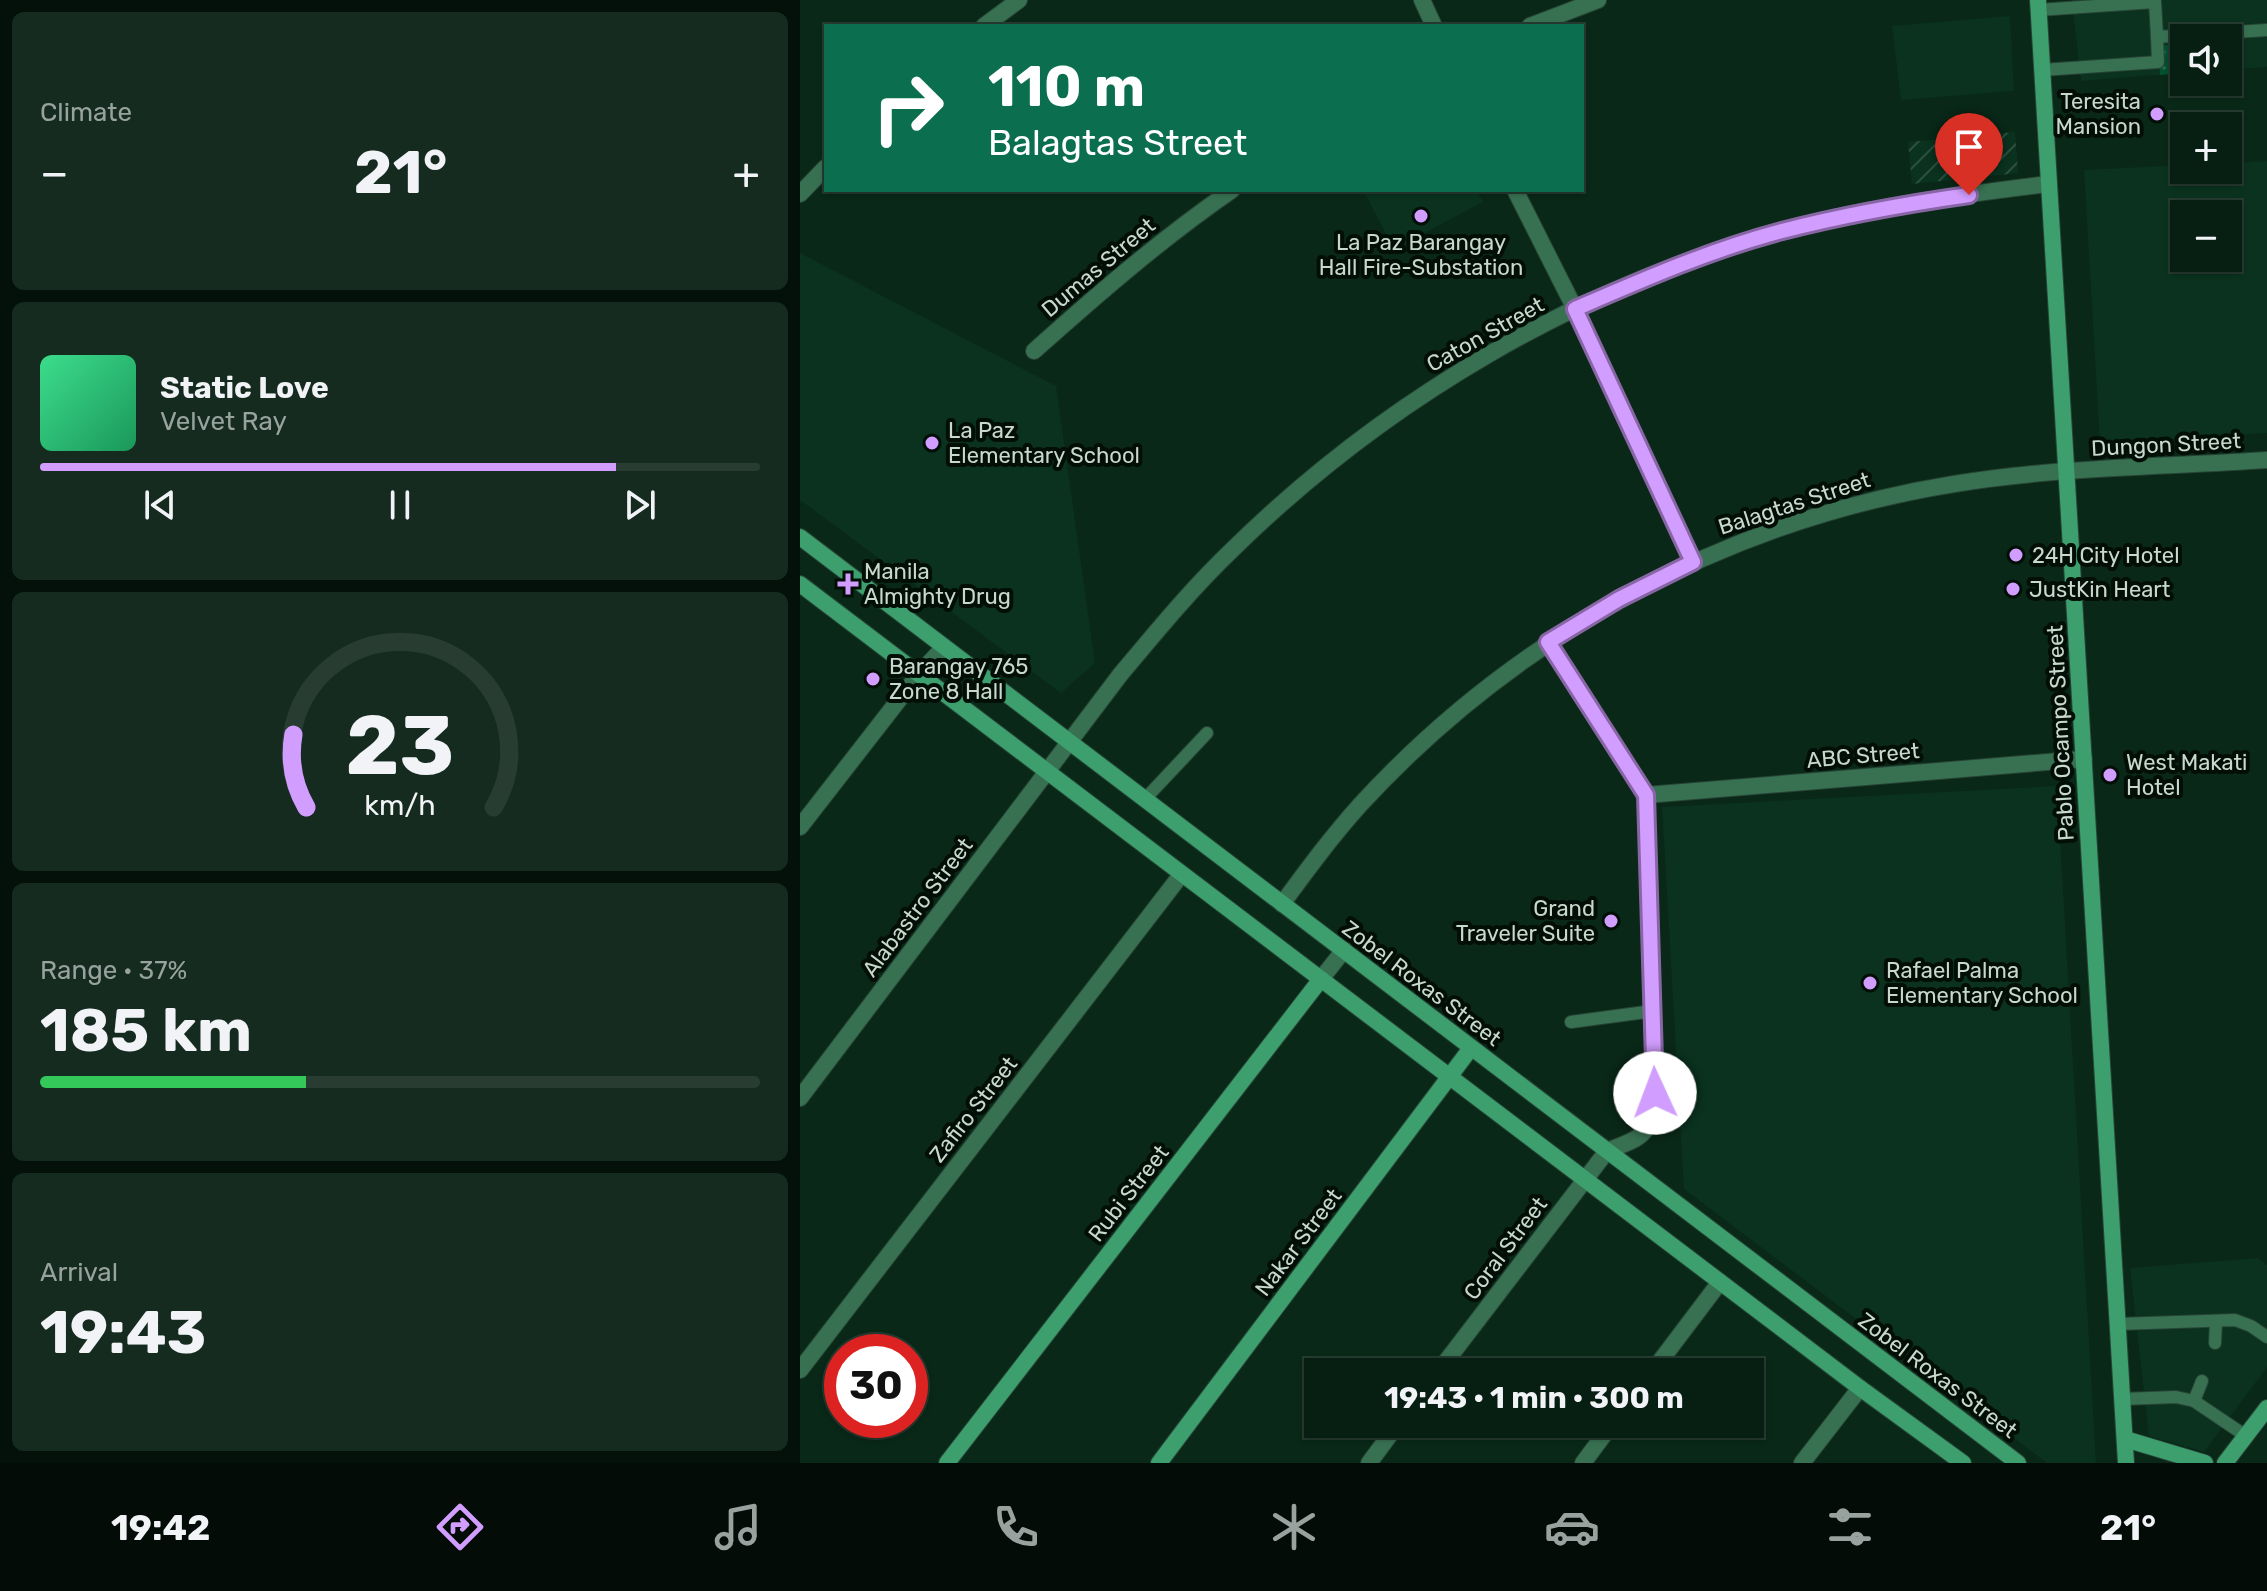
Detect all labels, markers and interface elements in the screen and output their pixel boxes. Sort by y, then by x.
map controls [2170,24,2242,272]
button: sound [2170,24,2242,96]
text: 110 m [988,54,1145,120]
icon: right [856,56,960,160]
place label: Teresita Mansion [2056,88,2141,140]
text: Climate [40,97,132,128]
marker: Teresita Mansion [2148,105,2166,123]
button: + [2170,112,2242,184]
pin [1935,113,2003,195]
text: Balagtas Street [988,121,1247,164]
icon: arrive [1947,125,1991,169]
text: 21° [354,137,447,208]
text: − [40,147,69,199]
text: + [733,147,760,199]
button: − [2170,200,2242,272]
marker: La Paz Barangay Hall Fire-Substation [1412,207,1430,225]
street label: Dumas Street [1036,212,1161,323]
place label: La Paz Barangay Hall Fire-Substation [1319,229,1523,281]
street label: Caton Street [1422,291,1549,378]
text: Static Love [160,370,329,406]
text: Velvet Ray [160,406,287,437]
place label: La Paz Elementary School [948,417,1140,469]
street label: Dungon Street [2091,427,2242,462]
marker: La Paz Elementary School [923,434,941,452]
street label: Balagtas Street [1715,466,1874,541]
icon: previous [138,483,182,527]
icon: pause [378,483,422,527]
icon: next [618,483,662,527]
place label: 24H City Hotel [2032,542,2180,569]
marker: 24H City Hotel [2007,546,2025,564]
place label: Manila Almighty Drug [864,558,1011,610]
marker: Manila Almighty Drug [839,575,857,593]
place label: JustKin Heart [2029,576,2171,603]
marker: JustKin Heart [2004,580,2022,598]
street label: Pablo Ocampo Street [2041,624,2080,842]
place label: Barangay 765 Zone 8 Hall [889,653,1028,705]
marker: Barangay 765 Zone 8 Hall [864,670,882,688]
text: 23 [346,695,454,794]
street label: ABC Street [1806,737,1921,774]
place label: West Makati Hotel [2126,749,2247,801]
marker: West Makati Hotel [2101,766,2119,784]
text: km/h [364,788,436,822]
street label: Alabastro Street [856,832,979,982]
place label: Grand Traveler Suite [1456,895,1595,947]
marker: Grand Traveler Suite [1602,912,1620,930]
street label: Zobel Roxas Street [1337,915,1507,1052]
text: Range · 37% [40,955,187,986]
place label: Rafael Palma Elementary School [1886,957,2078,1009]
marker: Rafael Palma Elementary School [1861,974,1879,992]
text: 185 km [40,995,252,1066]
street label: Zafiro Street [924,1051,1023,1168]
position arrow [1613,1051,1697,1135]
street label: Rubi Street [1082,1139,1175,1247]
street label: Nakar Street [1249,1183,1348,1301]
street label: Coral Street [1458,1191,1553,1305]
text: Arrival [40,1257,118,1288]
text: 19:43 [40,1297,206,1368]
street label: Zobel Roxas Street [1853,1307,2023,1444]
speed limit sign: 30 [824,1334,928,1438]
text: 19:43 · 1 min · 300 m [1384,1380,1684,1416]
icon: directions [432,1499,488,1555]
icon: music [710,1499,766,1555]
icon: phone [988,1499,1044,1555]
icon: climate [1266,1499,1322,1555]
icon: car [1544,1499,1600,1555]
icon: filters [1822,1499,1878,1555]
text: 19:42 [111,1506,210,1549]
text: 21° [2100,1506,2156,1549]

